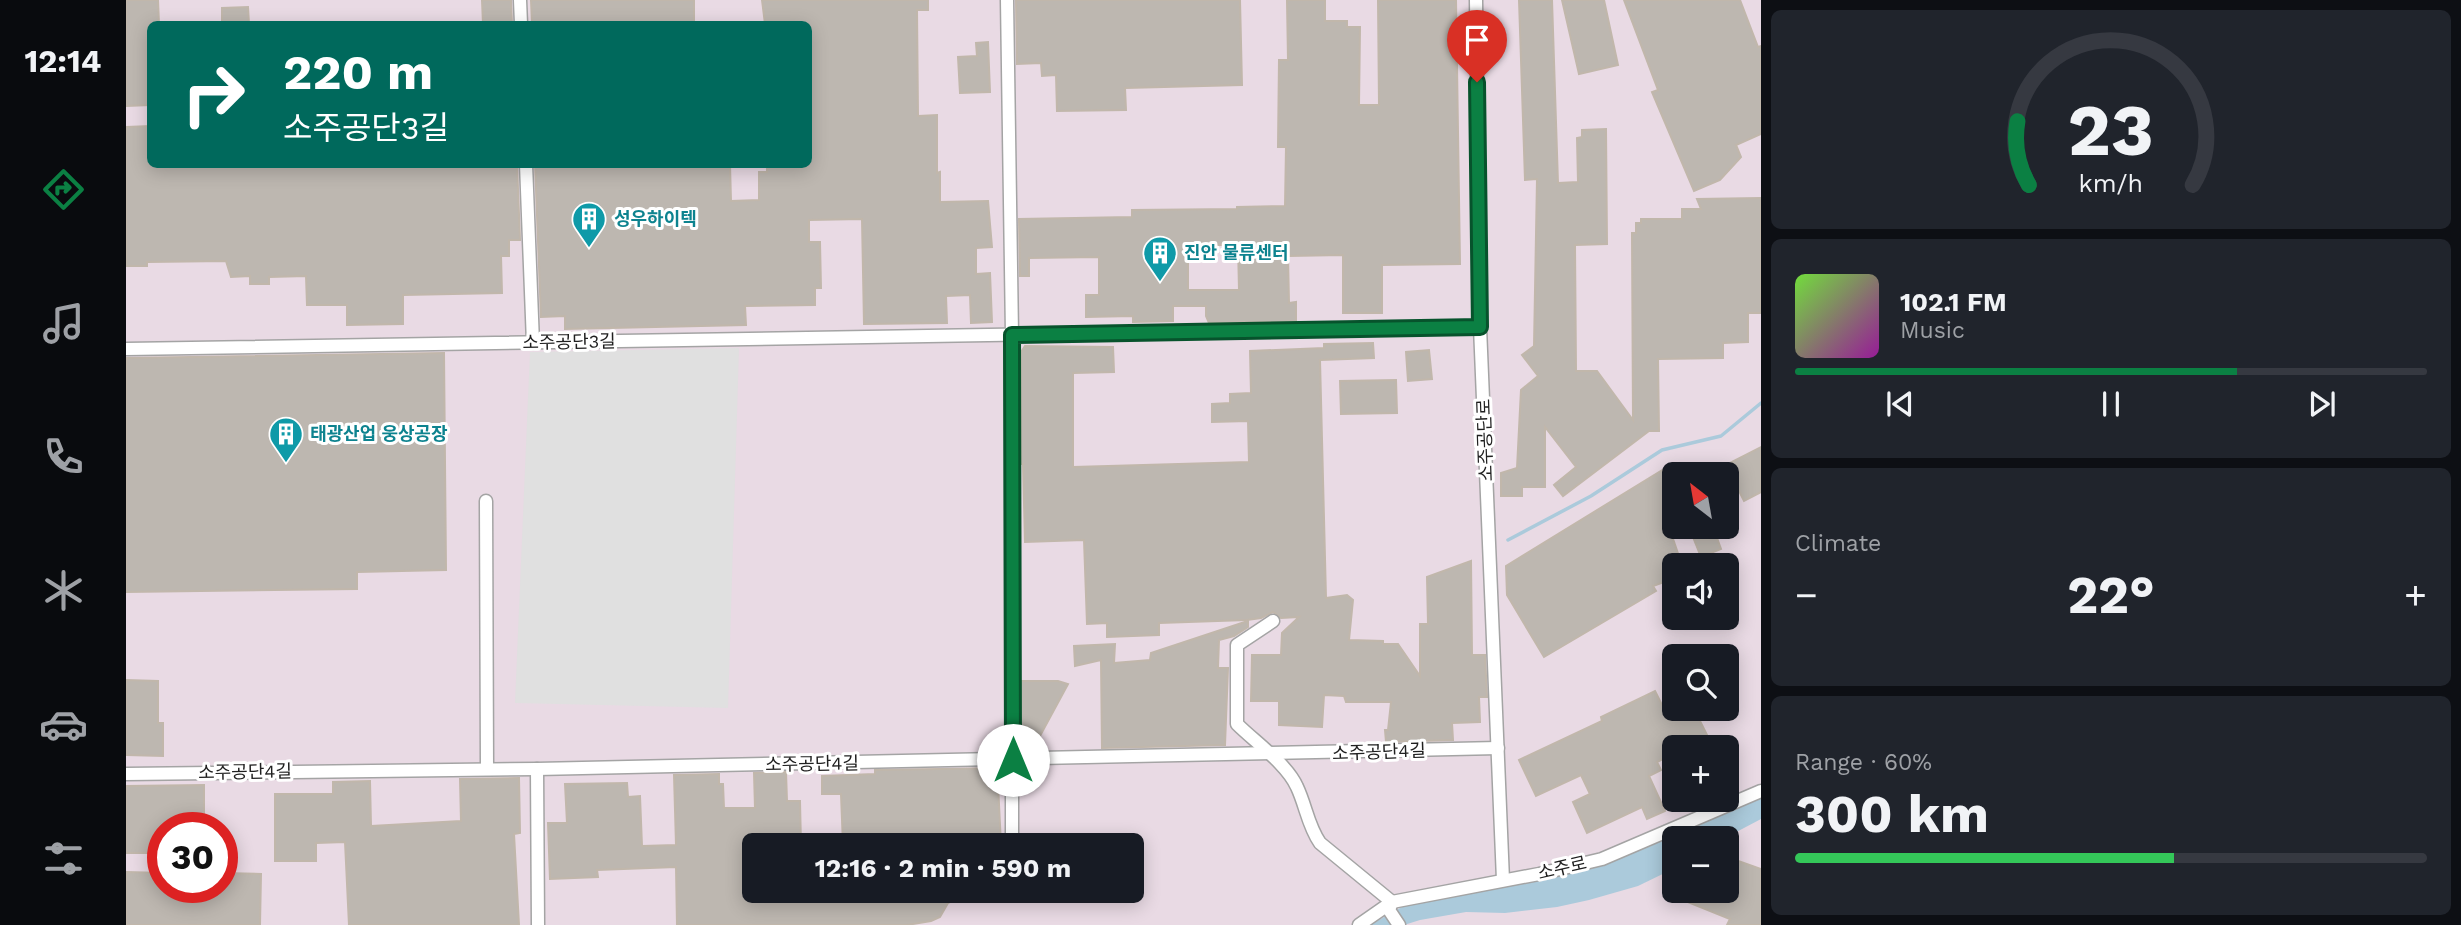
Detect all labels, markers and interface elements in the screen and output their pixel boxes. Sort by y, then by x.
pin [1447,10,1507,82]
icon: arrive [1458,21,1496,59]
text: 12:14 [25,42,102,80]
text: 220 m [283,43,433,101]
icon: right [168,49,259,140]
text: 23 [2068,88,2154,174]
text: 소주공단3길 [283,109,449,147]
icon: directions [39,165,88,214]
text: km/h [2079,169,2143,198]
building icon: 성우하이텍 [570,200,608,249]
place label: 성우하이텍 [614,208,697,229]
building icon: 진안 물류센터 [1141,234,1179,283]
place label: 진안 물류센터 [1184,242,1289,263]
text: 102.1 FM [1900,287,2007,317]
icon: music [39,299,88,348]
text: Music [1900,317,1965,344]
street label: 소주공단3길 [522,330,616,353]
icon: previous [1881,385,1919,423]
icon: pause [2092,385,2130,423]
icon: next [2303,385,2341,423]
street label: 소주공단로 [1473,398,1496,482]
building icon: 태광산업 웅상공장 [267,415,305,464]
place label: 태광산업 웅상공장 [310,423,448,444]
icon: phone [39,432,88,481]
north arrow [1662,462,1740,539]
map controls [1662,462,1739,903]
text: Climate [1795,530,1881,557]
button: sound [1662,553,1739,630]
text: 22° [2067,565,2155,626]
icon: climate [39,566,88,615]
text: − [1795,573,1818,617]
text: + [2404,573,2427,617]
button: search [1662,644,1739,721]
icon: car [39,700,88,749]
position arrow [976,723,1050,797]
button: + [1662,735,1739,812]
street label: 소주공단4길 [1332,739,1426,764]
text: Range · 60% [1795,749,1932,776]
street label: 소주공단4길 [765,752,859,775]
street label: 소주공단4길 [198,760,292,783]
text: 300 km [1795,784,1989,845]
speed limit sign: 30 [147,812,238,903]
button: − [1662,826,1739,903]
icon: filters [39,834,88,883]
street label: 소주로 [1535,852,1588,883]
text: 12:16 · 2 min · 590 m [815,853,1071,883]

